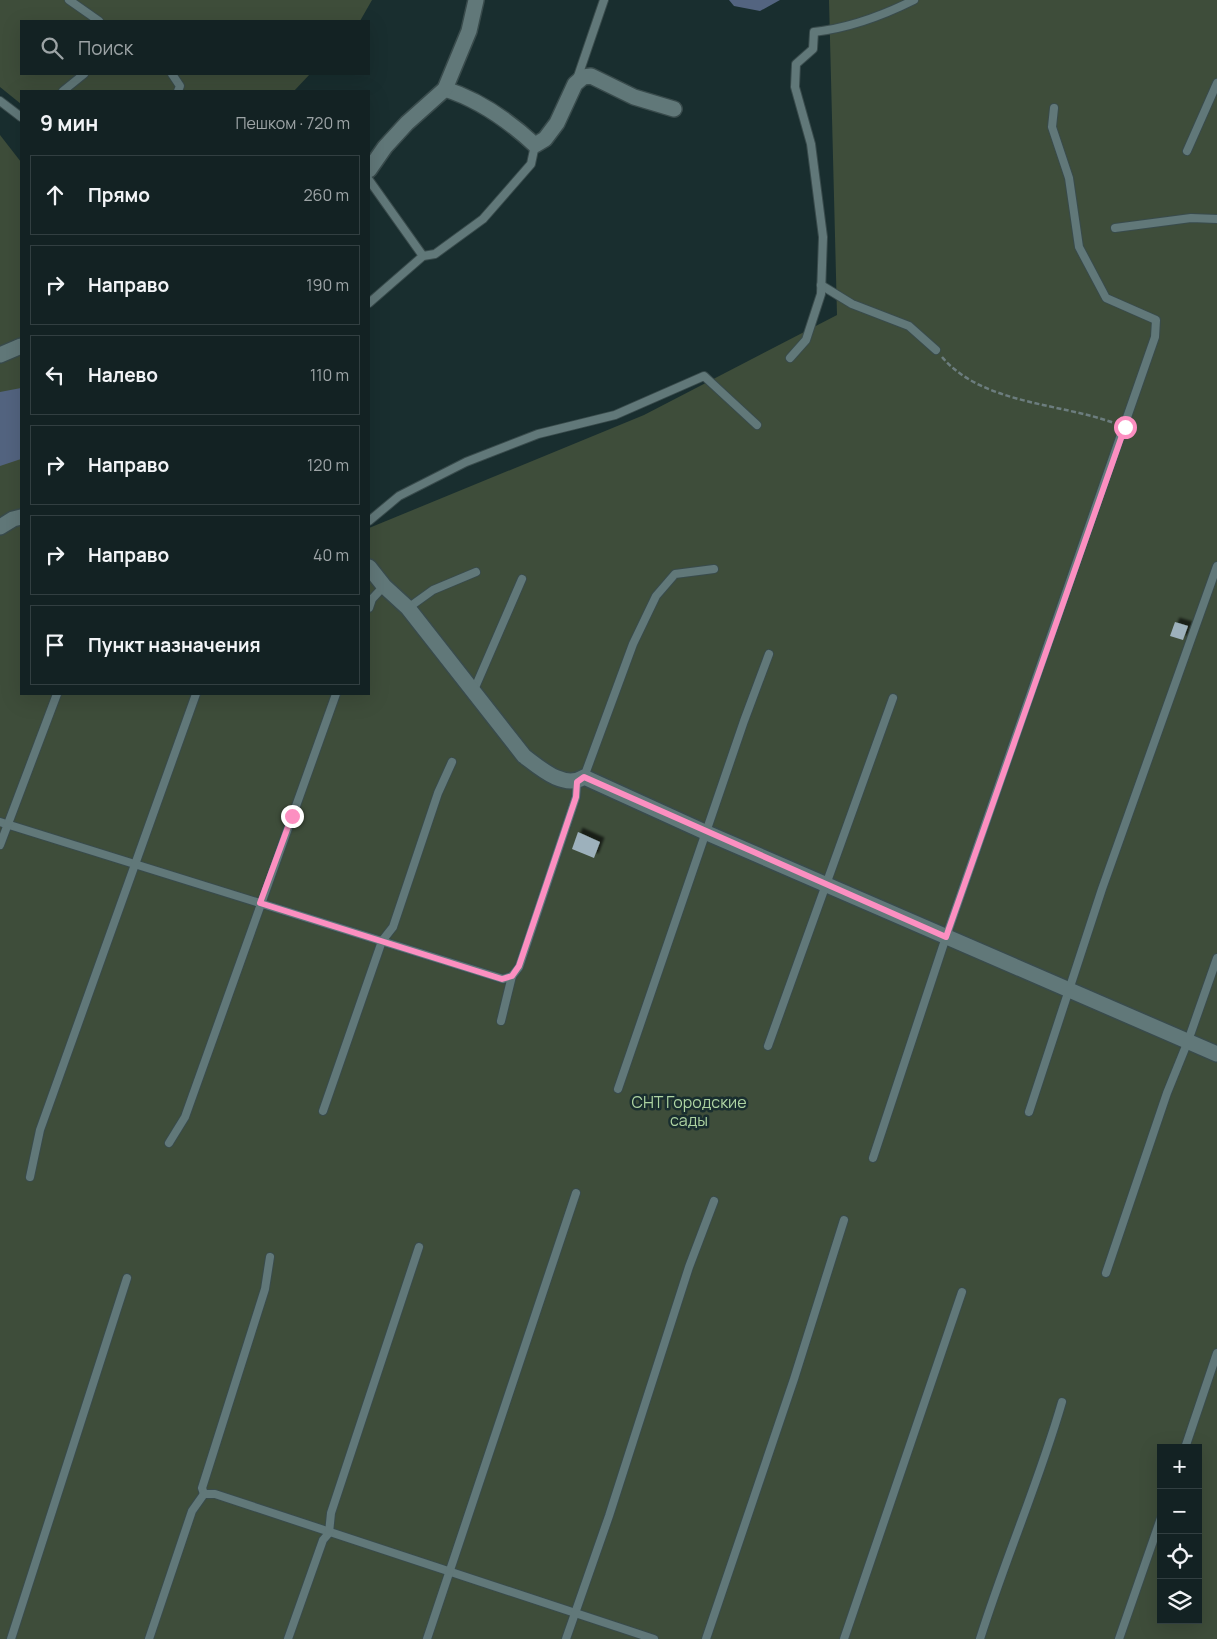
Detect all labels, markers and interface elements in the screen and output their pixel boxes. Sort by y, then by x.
search box [20,20,370,75]
icon: search [38,34,66,62]
text: Поиск [78,35,133,61]
text: 9 мин [40,109,98,137]
text: Пешком · 720 m [235,112,350,134]
icon: ahead [41,181,69,209]
text: Прямо [88,182,150,208]
text: 260 m [303,184,349,206]
icon: right [41,271,69,299]
text: Направо [88,272,169,298]
text: 190 m [306,274,349,296]
icon: left [41,361,69,389]
text: Налево [88,362,158,388]
text: 110 m [310,364,349,386]
route start [1114,416,1137,439]
icon: right [41,451,69,479]
text: Направо [88,452,169,478]
text: 120 m [307,454,349,476]
icon: right [41,541,69,569]
text: Направо [88,542,169,568]
text: 40 m [313,544,349,566]
icon: arrive [41,631,69,659]
text: Пункт назначения [88,632,261,658]
route end [281,805,304,828]
park label: СНТ Городские сады [631,1091,747,1131]
map controls [1157,1444,1202,1624]
button: + [1157,1444,1202,1489]
button: − [1157,1489,1202,1534]
button: locate [1157,1534,1202,1579]
button: layers [1157,1579,1202,1624]

